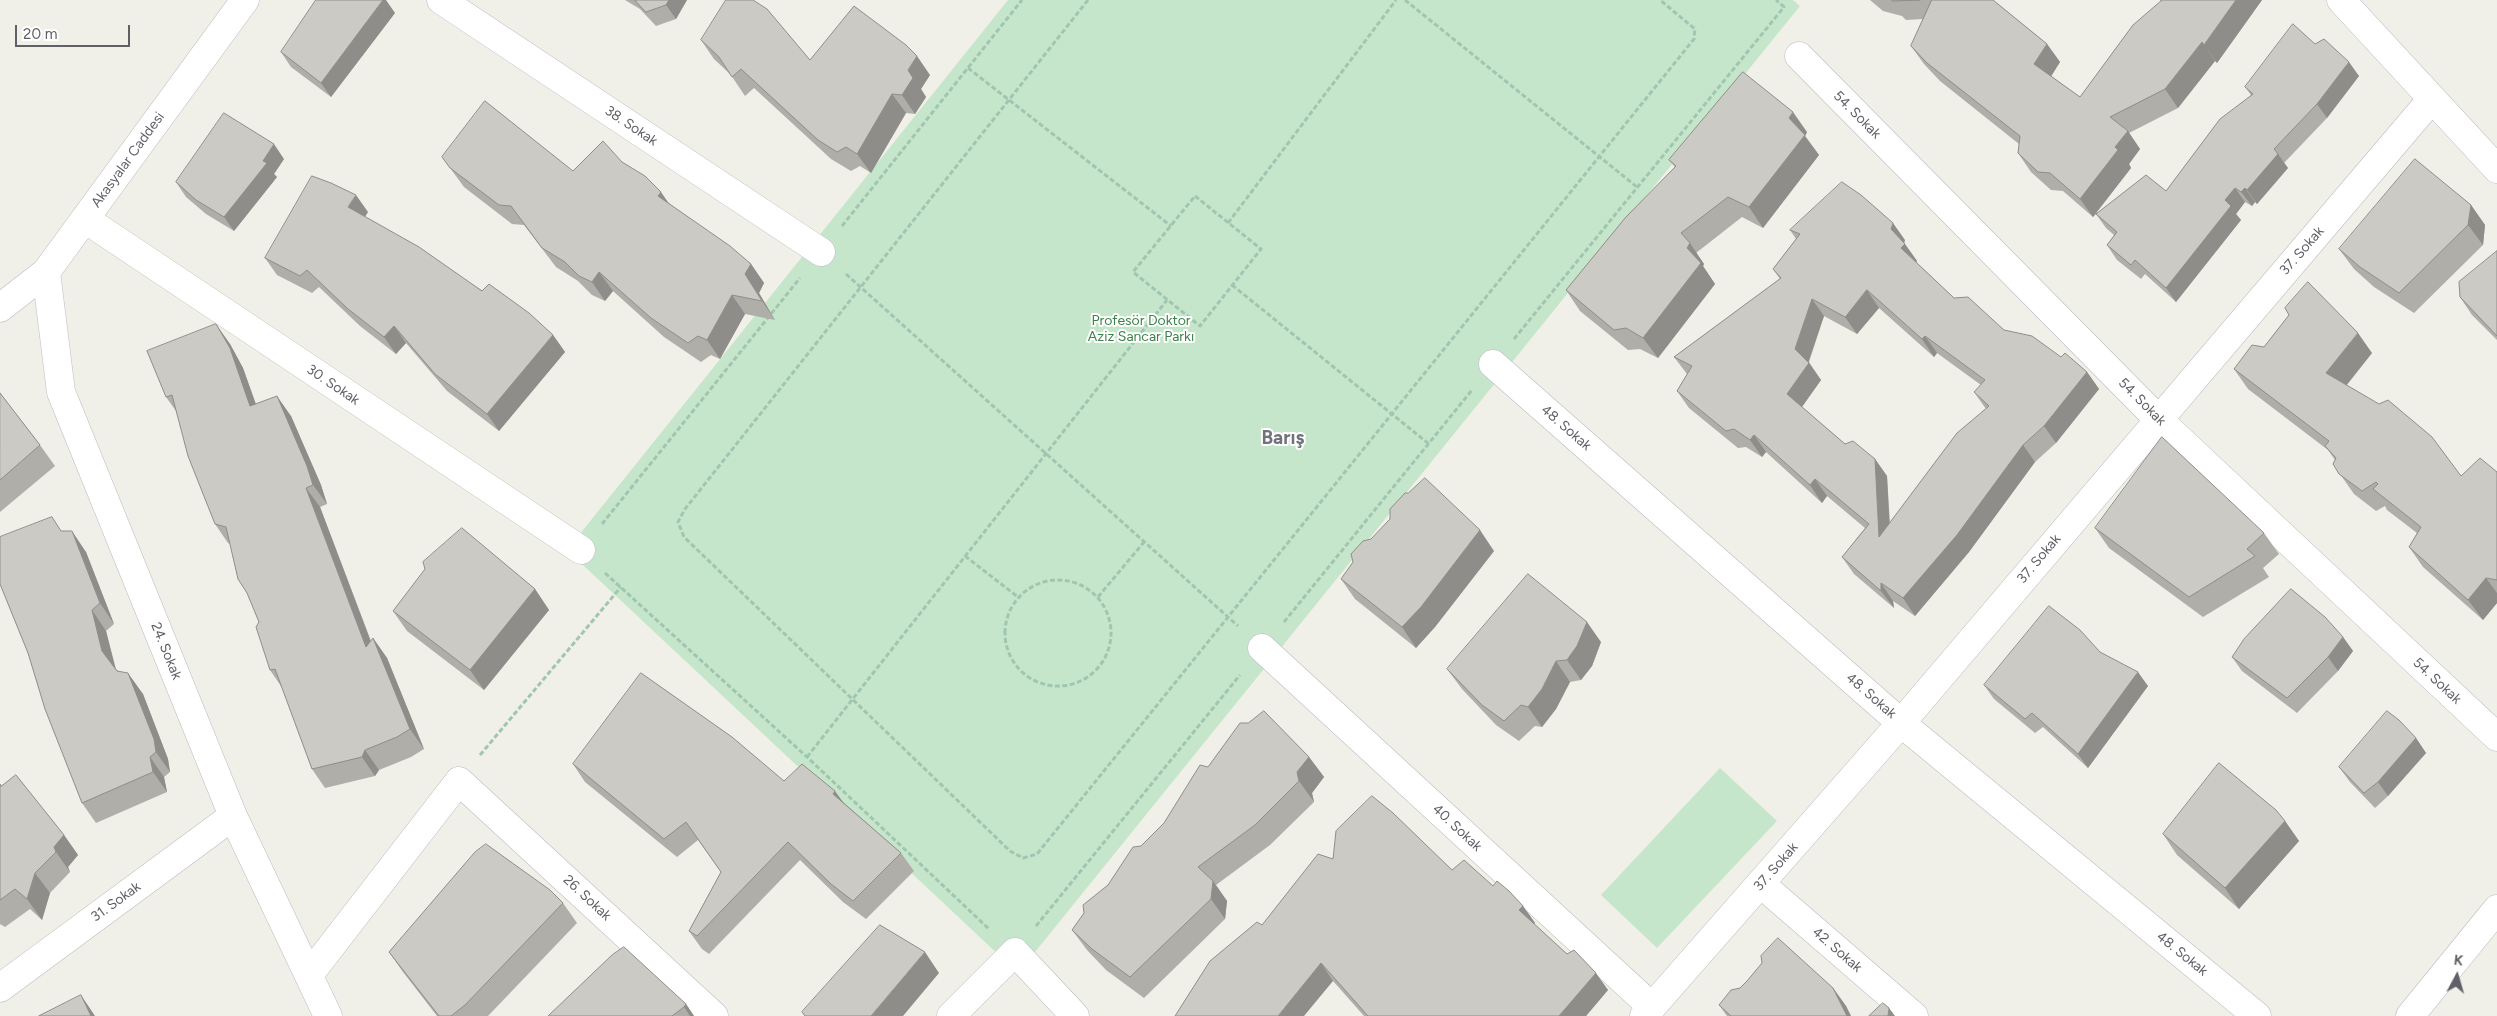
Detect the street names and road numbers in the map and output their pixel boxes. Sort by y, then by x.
street label: 54. Sokak [1830,88,1884,142]
street label: 38. Sokak [601,102,661,150]
street label: Akasyalar Caddesi [88,109,168,211]
street label: 37. Sokak [2276,223,2328,279]
street label: 30. Sokak [303,361,363,409]
street label: 54. Sokak [2115,375,2169,429]
street label: 48. Sokak [1537,402,1595,454]
street label: 37. Sokak [2014,531,2064,587]
street label: 24. Sokak [147,620,185,682]
street label: 54. Sokak [2409,654,2465,708]
street label: 48. Sokak [1842,670,1900,722]
street label: 40. Sokak [1429,801,1485,855]
street label: 37. Sokak [1750,839,1802,895]
street label: 26. Sokak [560,872,614,924]
street label: 31. Sokak [88,878,144,926]
street label: 42. Sokak [1809,924,1865,976]
street label: 48. Sokak [2153,928,2211,980]

